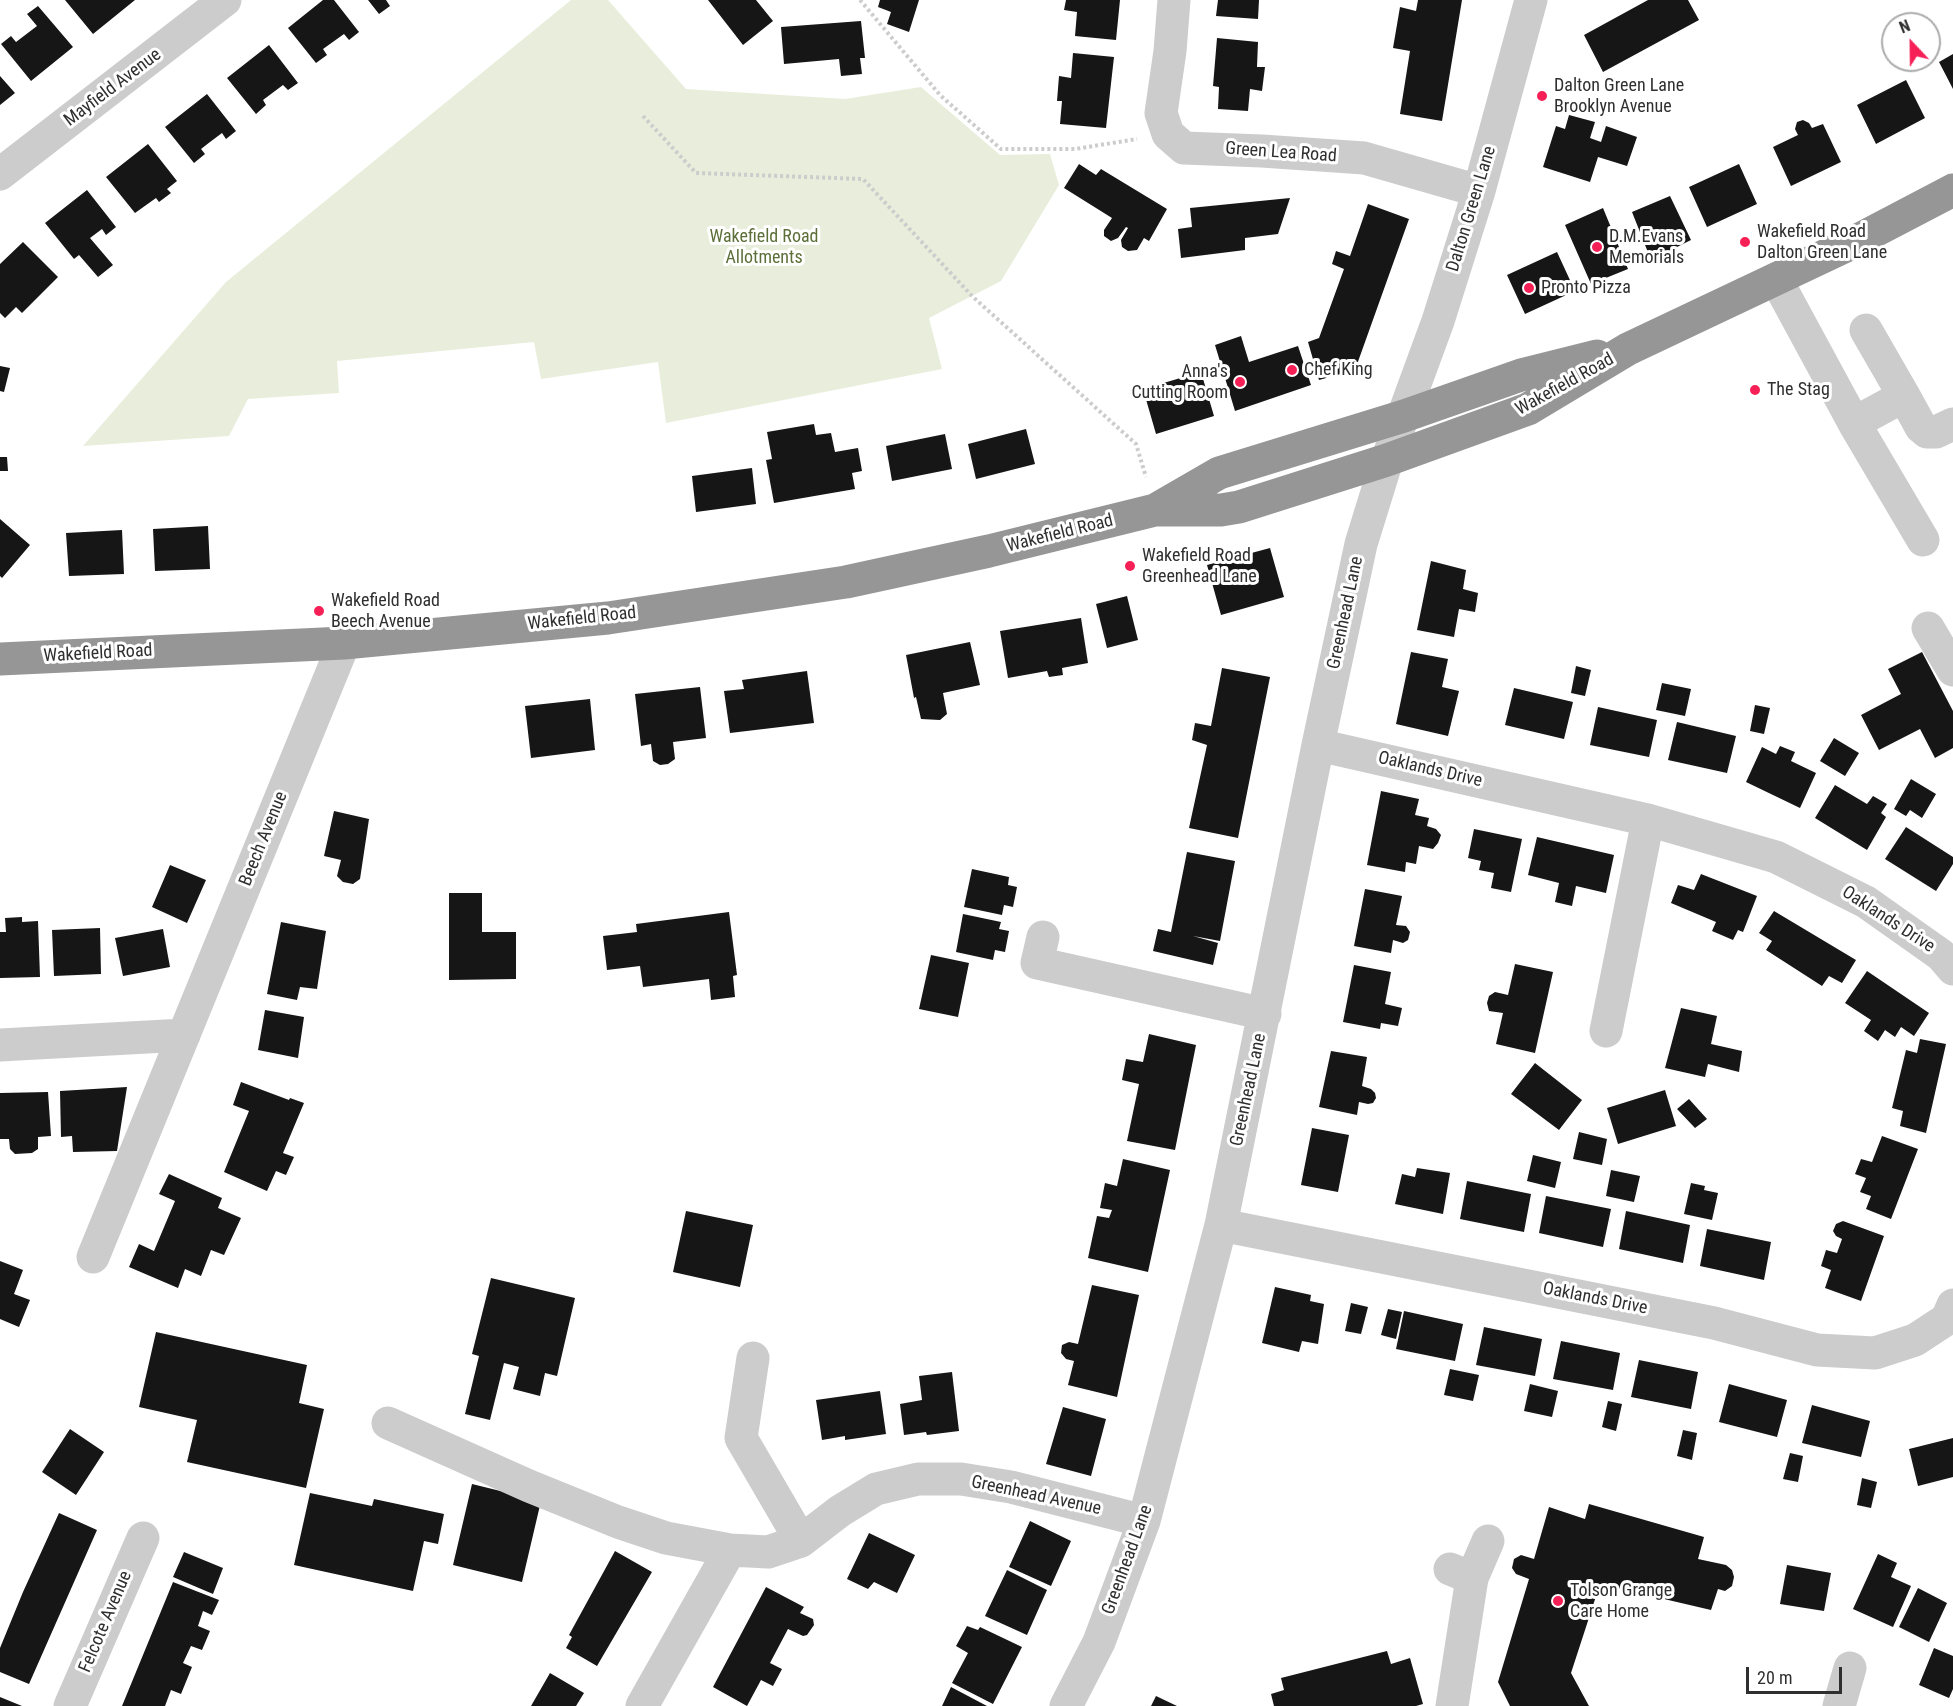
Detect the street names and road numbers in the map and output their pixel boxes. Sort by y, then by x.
street label: Mayfield Avenue [60,45,166,131]
street label: Green Lea Road [1225,138,1337,168]
street label: Dalton Green Lane [1443,144,1501,274]
street label: Wakefield Road [1512,349,1618,421]
street label: Wakefield Road [1005,510,1115,558]
street label: Greenhead Lane [1324,555,1368,671]
street label: Wakefield Road [527,603,637,635]
street label: Wakefield Road [43,640,153,668]
street label: Oaklands Drive [1376,748,1484,792]
street label: Beech Avenue [235,789,293,889]
street label: Oaklands Drive [1838,882,1938,958]
street label: Greenhead Lane [1227,1032,1271,1148]
street label: Oaklands Drive [1541,1278,1649,1320]
street label: Greenhead Avenue [969,1472,1103,1520]
street label: Greenhead Lane [1098,1502,1158,1618]
street label: Felcote Avenue [75,1568,137,1676]

